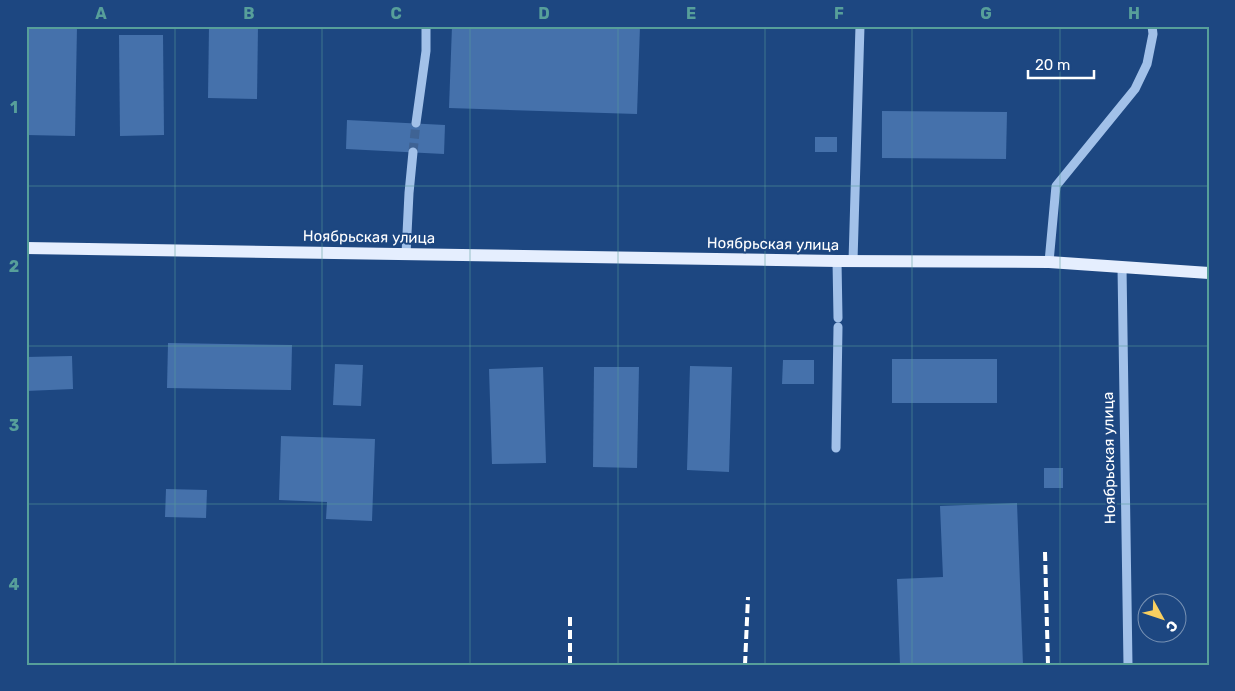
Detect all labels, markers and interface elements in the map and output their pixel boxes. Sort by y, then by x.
text: A [95,4,107,23]
text: B [243,4,255,23]
text: C [390,4,402,23]
text: D [538,4,550,23]
text: E [686,4,696,23]
text: F [834,4,844,23]
text: G [980,4,992,23]
text: H [1128,4,1140,23]
scale bar [1028,48,1094,80]
text: 20 m [1035,56,1070,74]
text: 1 [10,98,18,117]
street label: Ноябрьская улица [303,227,435,247]
street label: Ноябрьская улица [707,234,839,254]
text: 2 [9,257,19,276]
street label: Ноябрьская улица [1099,392,1119,524]
text: 3 [9,416,19,435]
text: 4 [9,575,20,594]
north arrow [1138,594,1188,644]
text: С [1162,617,1181,635]

